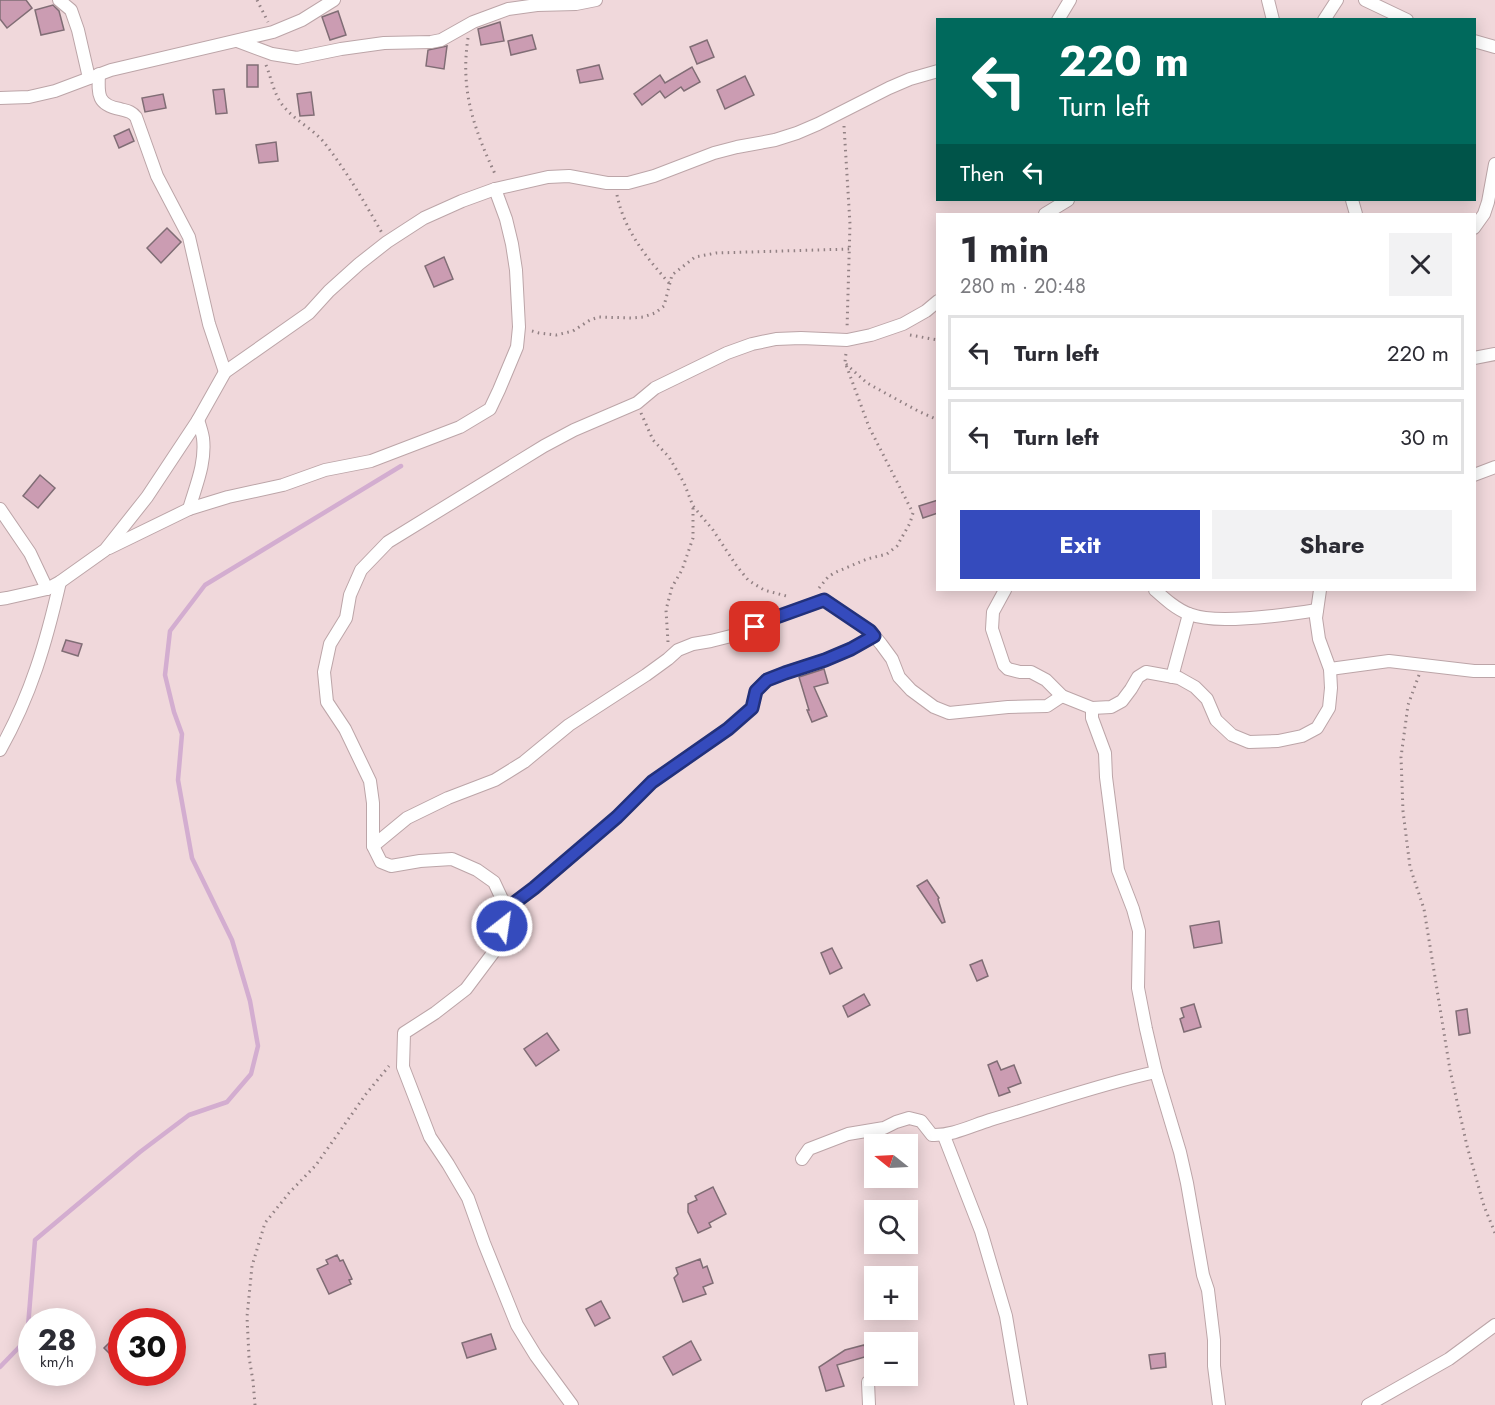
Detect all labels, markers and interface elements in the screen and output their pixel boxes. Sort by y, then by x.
text: 220 m [1059,31,1189,92]
icon: left [960,42,1038,120]
text: Turn left [1059,87,1149,126]
icon: left [1017,156,1050,189]
text: Then [960,157,1005,189]
text: 1 min [960,223,1049,275]
button: close [1389,233,1452,296]
text: 280 m · 20:48 [960,272,1086,301]
icon: left [963,336,996,369]
text: Turn left [1014,337,1099,369]
text: 220 m [1387,337,1449,369]
icon: left [963,420,996,453]
text: Turn left [1014,421,1099,453]
text: 30 m [1400,421,1449,453]
button: Exit [960,510,1200,579]
button: Share [1212,510,1452,579]
pin [729,601,780,652]
icon: arrive [738,610,771,643]
position arrow [470,894,534,958]
north arrow [864,1134,918,1188]
map controls [864,1134,918,1386]
button: search [864,1200,918,1254]
button: + [864,1266,918,1320]
speed limit sign: 30 [108,1308,186,1386]
text: 28 [38,1318,76,1361]
button: − [864,1332,918,1386]
text: km/h [40,1351,74,1373]

